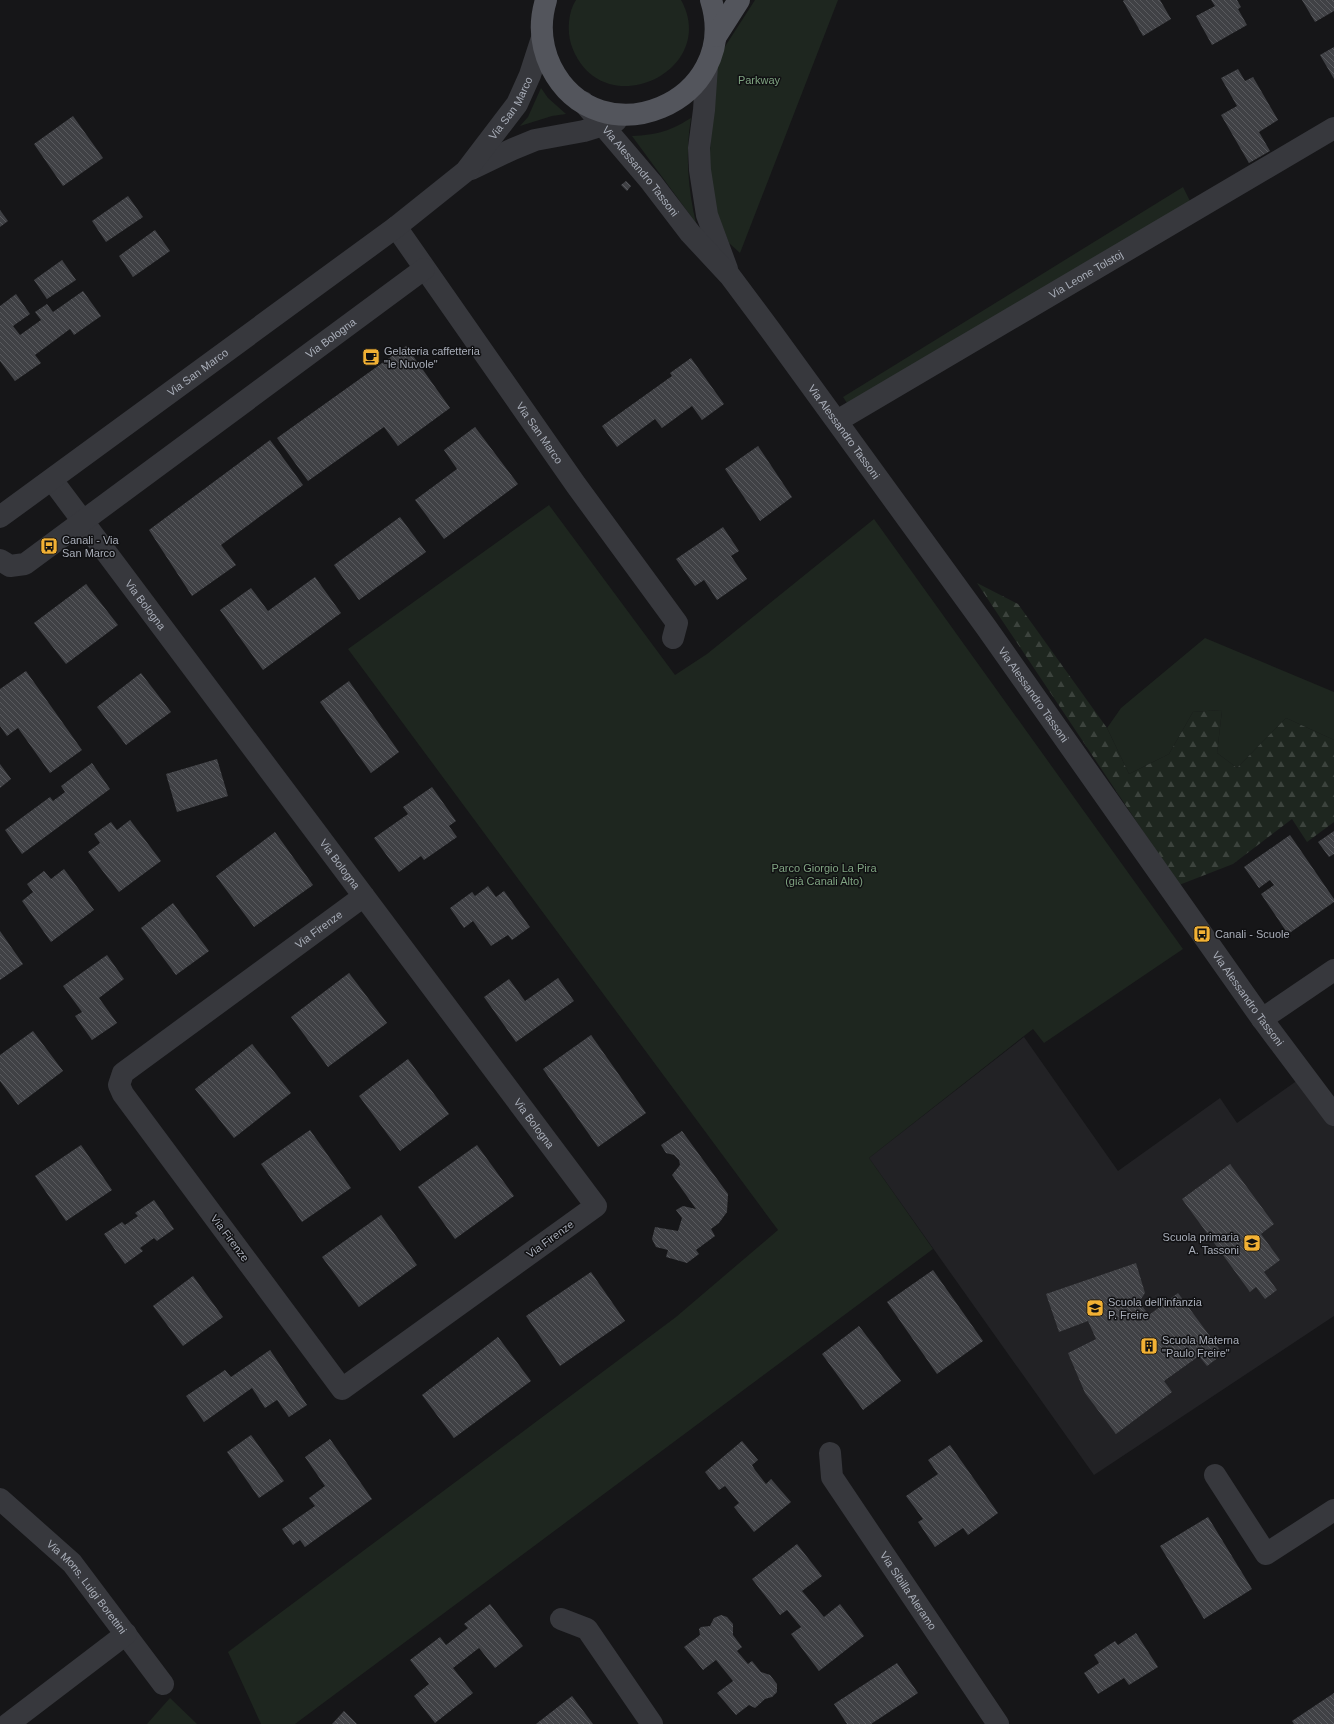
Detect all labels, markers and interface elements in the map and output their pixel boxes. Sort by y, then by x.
park label: Parkway [738,74,781,86]
street label: Via San Marco [486,75,534,142]
street label: Via Alessandro Tassoni [600,123,681,219]
street label: Via Leone Tolstoj [1047,248,1125,301]
street label: Via Bologna [303,315,359,360]
place label: Gelateria caffetteria "le Nuvole" [384,345,481,370]
street label: Via San Marco [165,346,230,398]
cafe icon: Gelateria caffetteria "le Nuvole" [361,347,381,367]
street label: Via Alessandro Tassoni [806,382,882,481]
street label: Via San Marco [514,400,565,466]
place label: Canali - Via San Marco [62,534,120,559]
bus stop icon: Canali - Via San Marco [39,536,59,556]
street label: Via Bologna [123,578,169,633]
street label: Via Alessandro Tassoni [996,645,1071,744]
street label: Via Bologna [317,837,363,892]
park label: Parco Giorgio La Pira (già Canali Alto) [771,862,877,887]
street label: Via Firenze [293,908,345,951]
bus stop icon: Canali - Scuole [1192,924,1212,944]
place label: Canali - Scuole [1215,928,1290,940]
street label: Via Alessandro Tassoni [1210,949,1286,1048]
street label: Via Bologna [512,1096,557,1151]
street label: Via Firenze [209,1212,251,1264]
street label: Via Firenze [524,1218,576,1260]
place label: Scuola primaria A. Tassoni [1163,1231,1240,1256]
school or university icon: Scuola primaria A. Tassoni [1242,1233,1262,1253]
place label: Scuola dell'infanzia P. Freire [1108,1296,1203,1321]
school or university icon: Scuola dell'infanzia P. Freire [1085,1298,1105,1318]
place label: Scuola Materna "Paulo Freire" [1162,1334,1240,1359]
building icon: Scuola Materna "Paulo Freire" [1139,1336,1159,1356]
street label: Via Mons. Luigi Borettini [44,1538,129,1636]
street label: Via Sibilla Aleramo [878,1549,939,1632]

